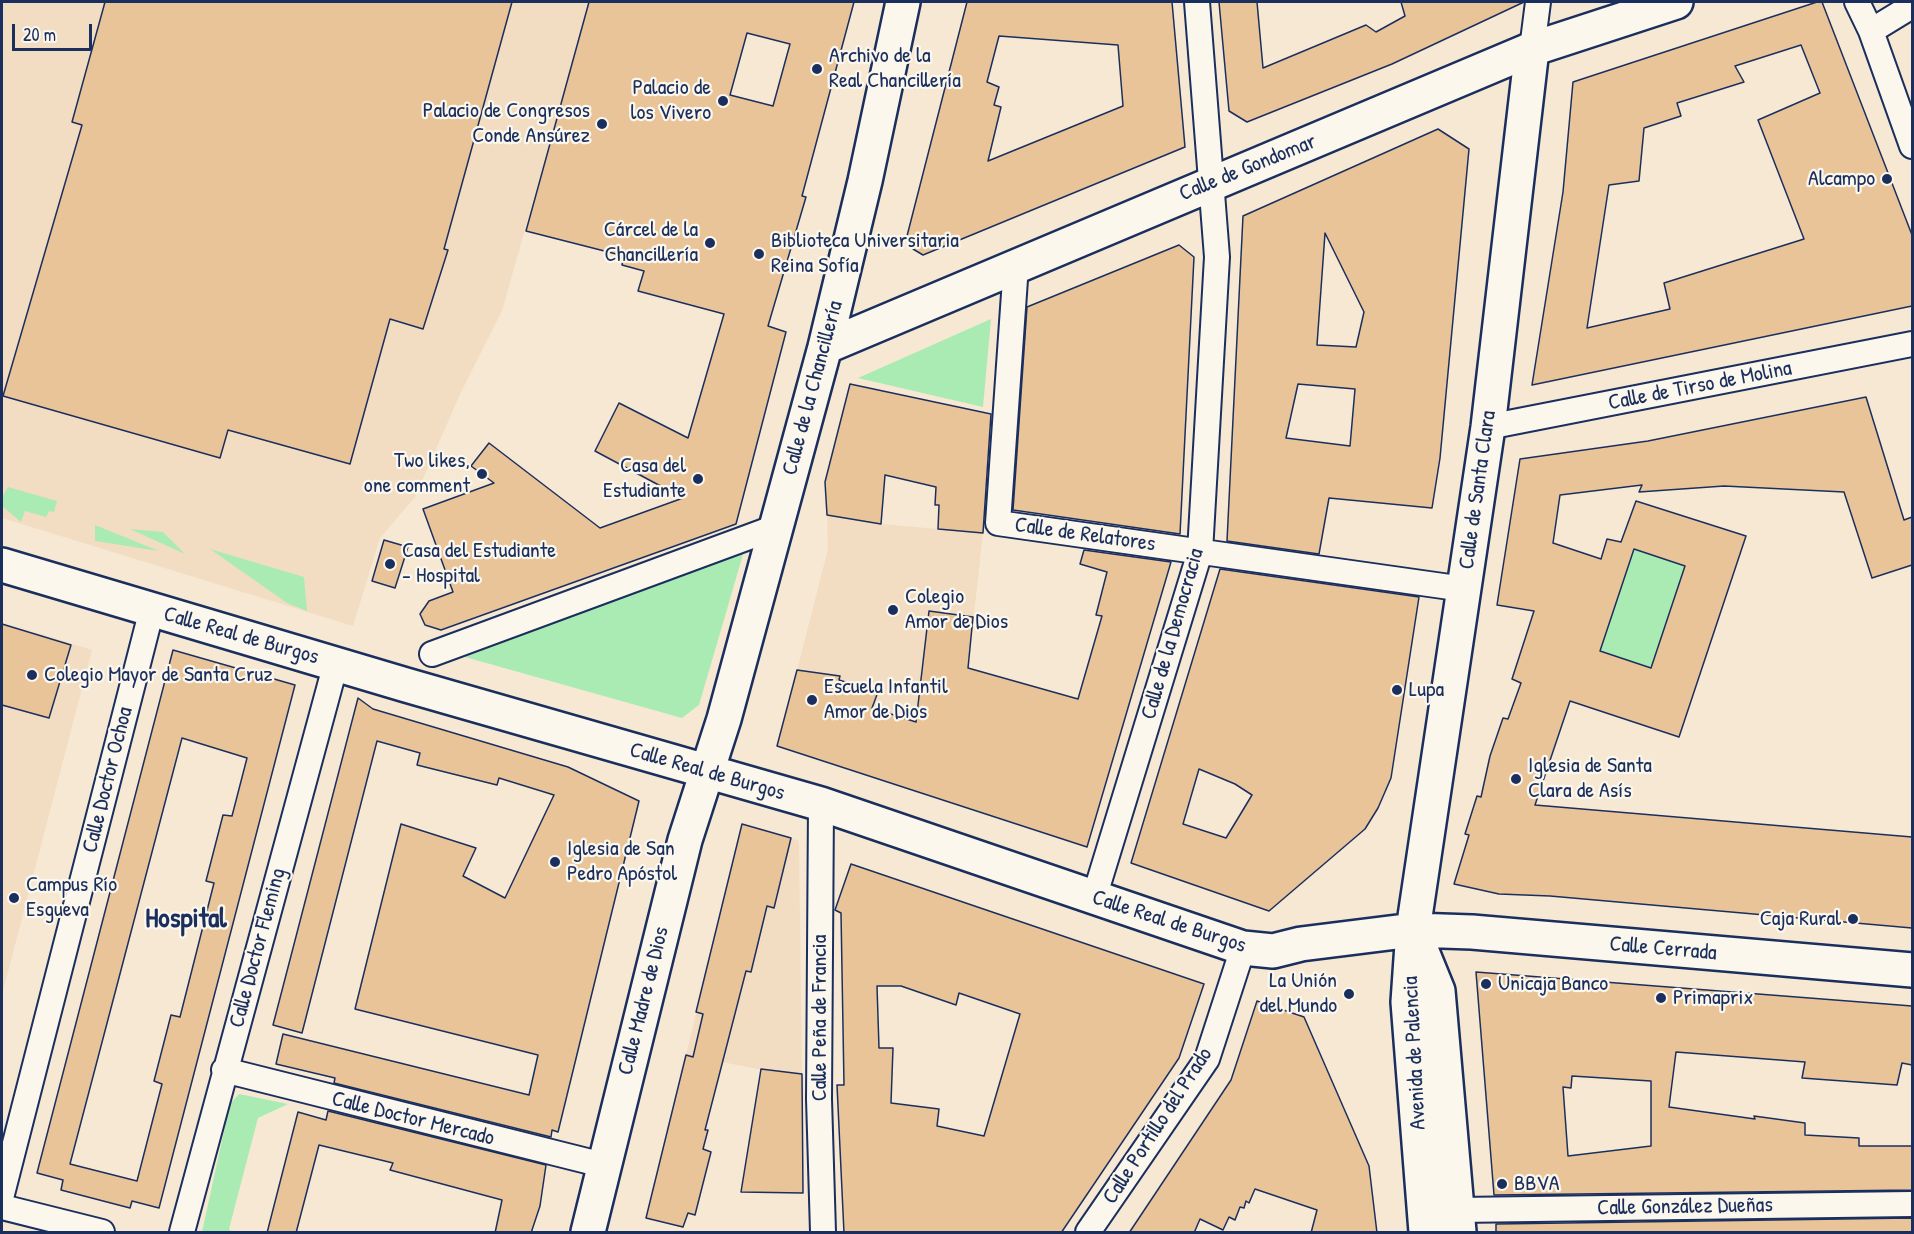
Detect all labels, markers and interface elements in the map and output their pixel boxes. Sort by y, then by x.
scale bar [15,12,94,50]
text: 20 m [23,22,56,47]
place label: Archivo de la Real Chancillería [829,43,961,94]
marker: Archivo de la Real Chancillería [810,62,824,76]
place label: Palacio de los Vivero [631,75,711,126]
marker: Palacio de los Vivero [716,94,730,108]
place label: Palacio de Congresos Conde Ansúrez [423,98,590,150]
marker: Palacio de Congresos Conde Ansúrez [595,117,609,131]
street label: Calle de Gondomar [1176,129,1320,207]
place label: Alcampo [1808,166,1875,192]
marker: Alcampo [1880,172,1894,186]
place label: Cárcel de la Chancillería [604,217,698,268]
place label: Biblioteca Universitaria Reina Sofía [771,228,959,280]
marker: Cárcel de la Chancillería [703,236,717,250]
marker: Biblioteca Universitaria Reina Sofía [752,247,766,261]
street label: Calle de la Chancillería [777,298,849,478]
street label: Calle de Tirso de Molina [1606,355,1794,417]
street label: Calle de Santa Clara [1454,409,1502,571]
place label: Two likes, one comment [364,448,470,500]
place label: Casa del Estudiante [603,453,686,505]
marker: Two likes, one comment [475,467,489,481]
marker: Casa del Estudiante [691,472,705,486]
street label: Calle de Relatores [1013,512,1157,558]
place label: Casa del Estudiante - Hospital [402,538,556,590]
street label: Calle de la Democracia [1136,545,1210,723]
marker: Casa del Estudiante - Hospital [383,557,397,571]
place label: Colegio Amor de Dios [905,584,1008,636]
street label: Calle Real de Burgos [160,601,322,671]
marker: Colegio Amor de Dios [886,603,900,617]
place label: Colegio Mayor de Santa Cruz [44,662,273,688]
marker: Colegio Mayor de Santa Cruz [25,668,39,682]
place label: Escuela Infantil Amor de Dios [824,674,948,726]
place label: Lupa [1409,677,1444,703]
marker: Lupa [1390,683,1404,697]
marker: Escuela Infantil Amor de Dios [805,693,819,707]
street label: Calle Doctor Ochoa [77,704,139,856]
street label: Calle Real de Burgos [626,737,788,807]
place label: Iglesia de Santa Clara de Asís [1528,753,1652,804]
marker: Iglesia de Santa Clara de Asís [1509,772,1523,786]
place label: Iglesia de San Pedro Apóstol [567,836,677,888]
marker: Iglesia de San Pedro Apóstol [548,855,562,869]
street label: Calle Doctor Fleming [224,865,292,1031]
place label: Campus Río Esgueva [26,872,117,924]
street label: Calle Real de Burgos [1089,885,1249,959]
marker: Campus Río Esgueva [7,891,21,905]
district label: Hospital [145,903,227,937]
place label: Caja Rural [1760,906,1841,932]
marker: Caja Rural [1846,912,1860,926]
street label: Calle Madre de Dios [613,924,675,1078]
street label: Calle Cerrada [1608,931,1718,967]
street label: Calle Peña de Francia [807,935,833,1101]
place label: La Unión del Mundo [1259,968,1337,1020]
place label: Unicaja Banco [1498,971,1608,997]
street label: Avenida de Palencia [1398,976,1432,1130]
marker: Unicaja Banco [1479,977,1493,991]
place label: Primaprix [1673,985,1753,1011]
marker: La Unión del Mundo [1342,987,1356,1001]
marker: Primaprix [1654,991,1668,1005]
street label: Calle Portillo del Prado [1098,1043,1218,1209]
street label: Calle Doctor Mercado [329,1086,497,1152]
place label: BBVA [1514,1171,1559,1197]
marker: BBVA [1495,1177,1509,1191]
street label: Calle González Dueñas [1597,1192,1773,1222]

